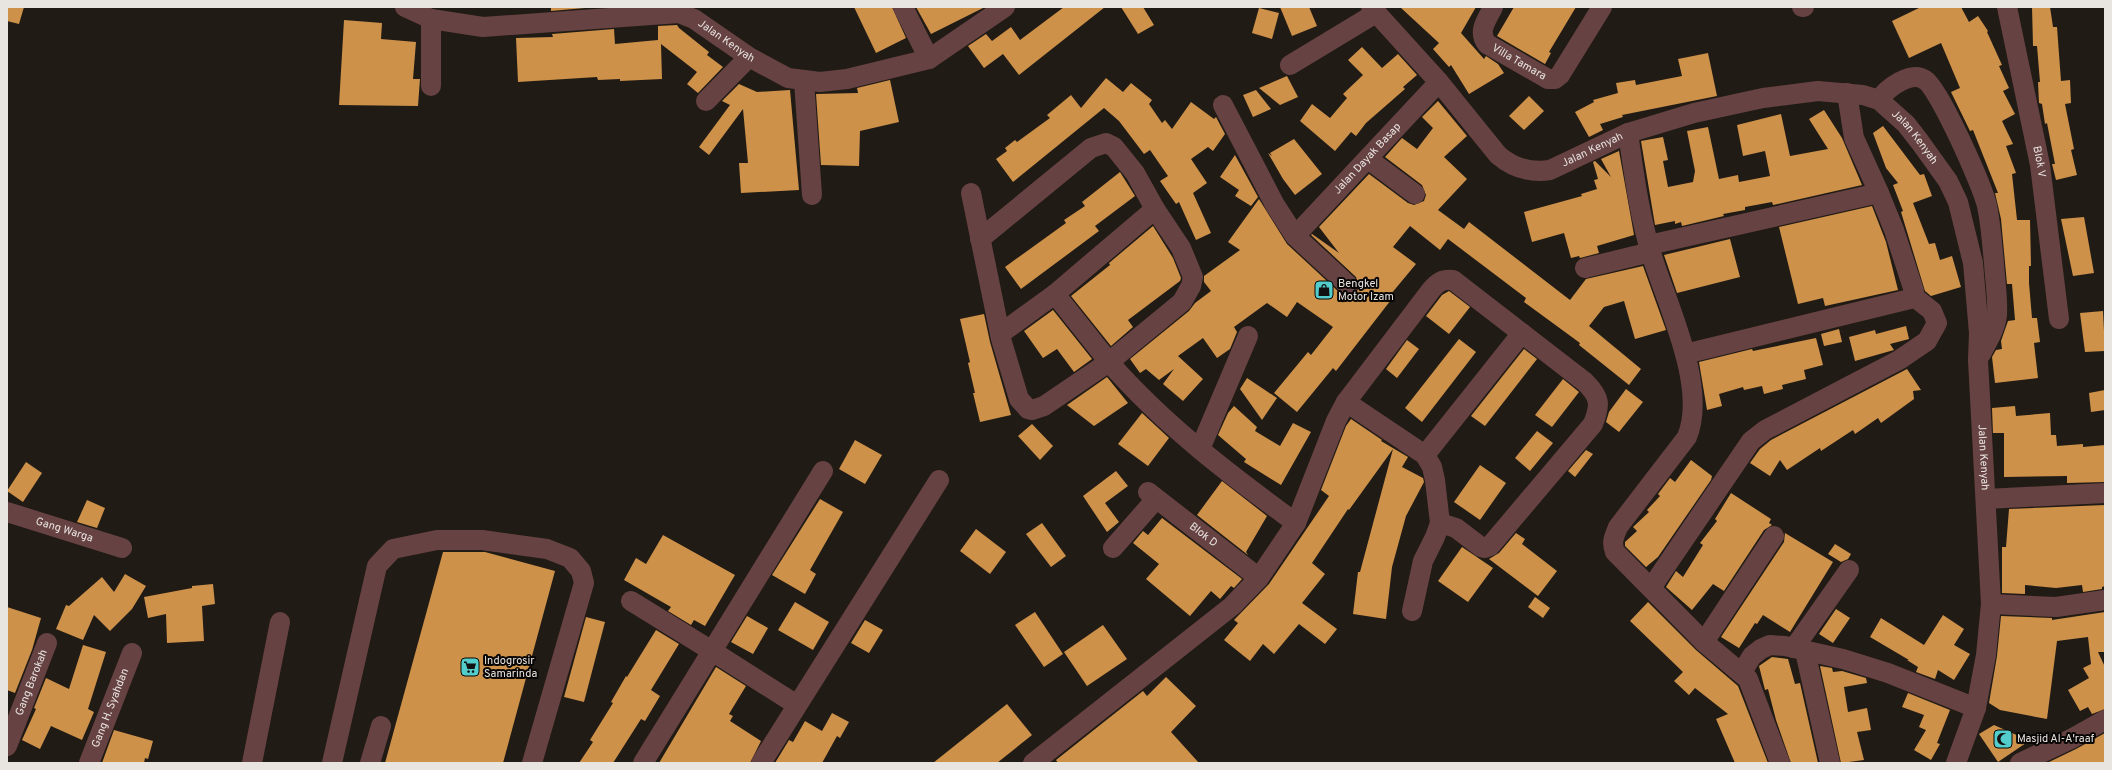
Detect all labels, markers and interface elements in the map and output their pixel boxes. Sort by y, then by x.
street label: Jalan Kenyah [695,17,757,66]
street label: Villa Tamara [1489,41,1549,84]
street label: Jalan Kenyah [1888,107,1941,167]
street label: Jalan Dayak Basap [1331,120,1404,197]
street label: Jalan Kenyah [1560,129,1625,170]
street label: Blok V [2029,145,2048,178]
place label: Bengkel Motor Izam [1338,277,1394,304]
shop icon: Bengkel Motor Izam [1313,279,1335,301]
street label: Jalan Kenyah [1974,424,1992,491]
street label: Gang Warga [34,514,95,546]
street label: Blok D [1186,519,1220,550]
street label: Gang Barokah [12,648,51,718]
place label: Indogrosir Samarinda [484,654,537,681]
supermarket icon: Indogrosir Samarinda [459,656,481,678]
street label: Gang H. Syahdan [89,666,132,750]
mosque icon: Masjid Al-A'raaf [1992,728,2014,750]
place label: Masjid Al-A'raaf [2017,732,2094,746]

